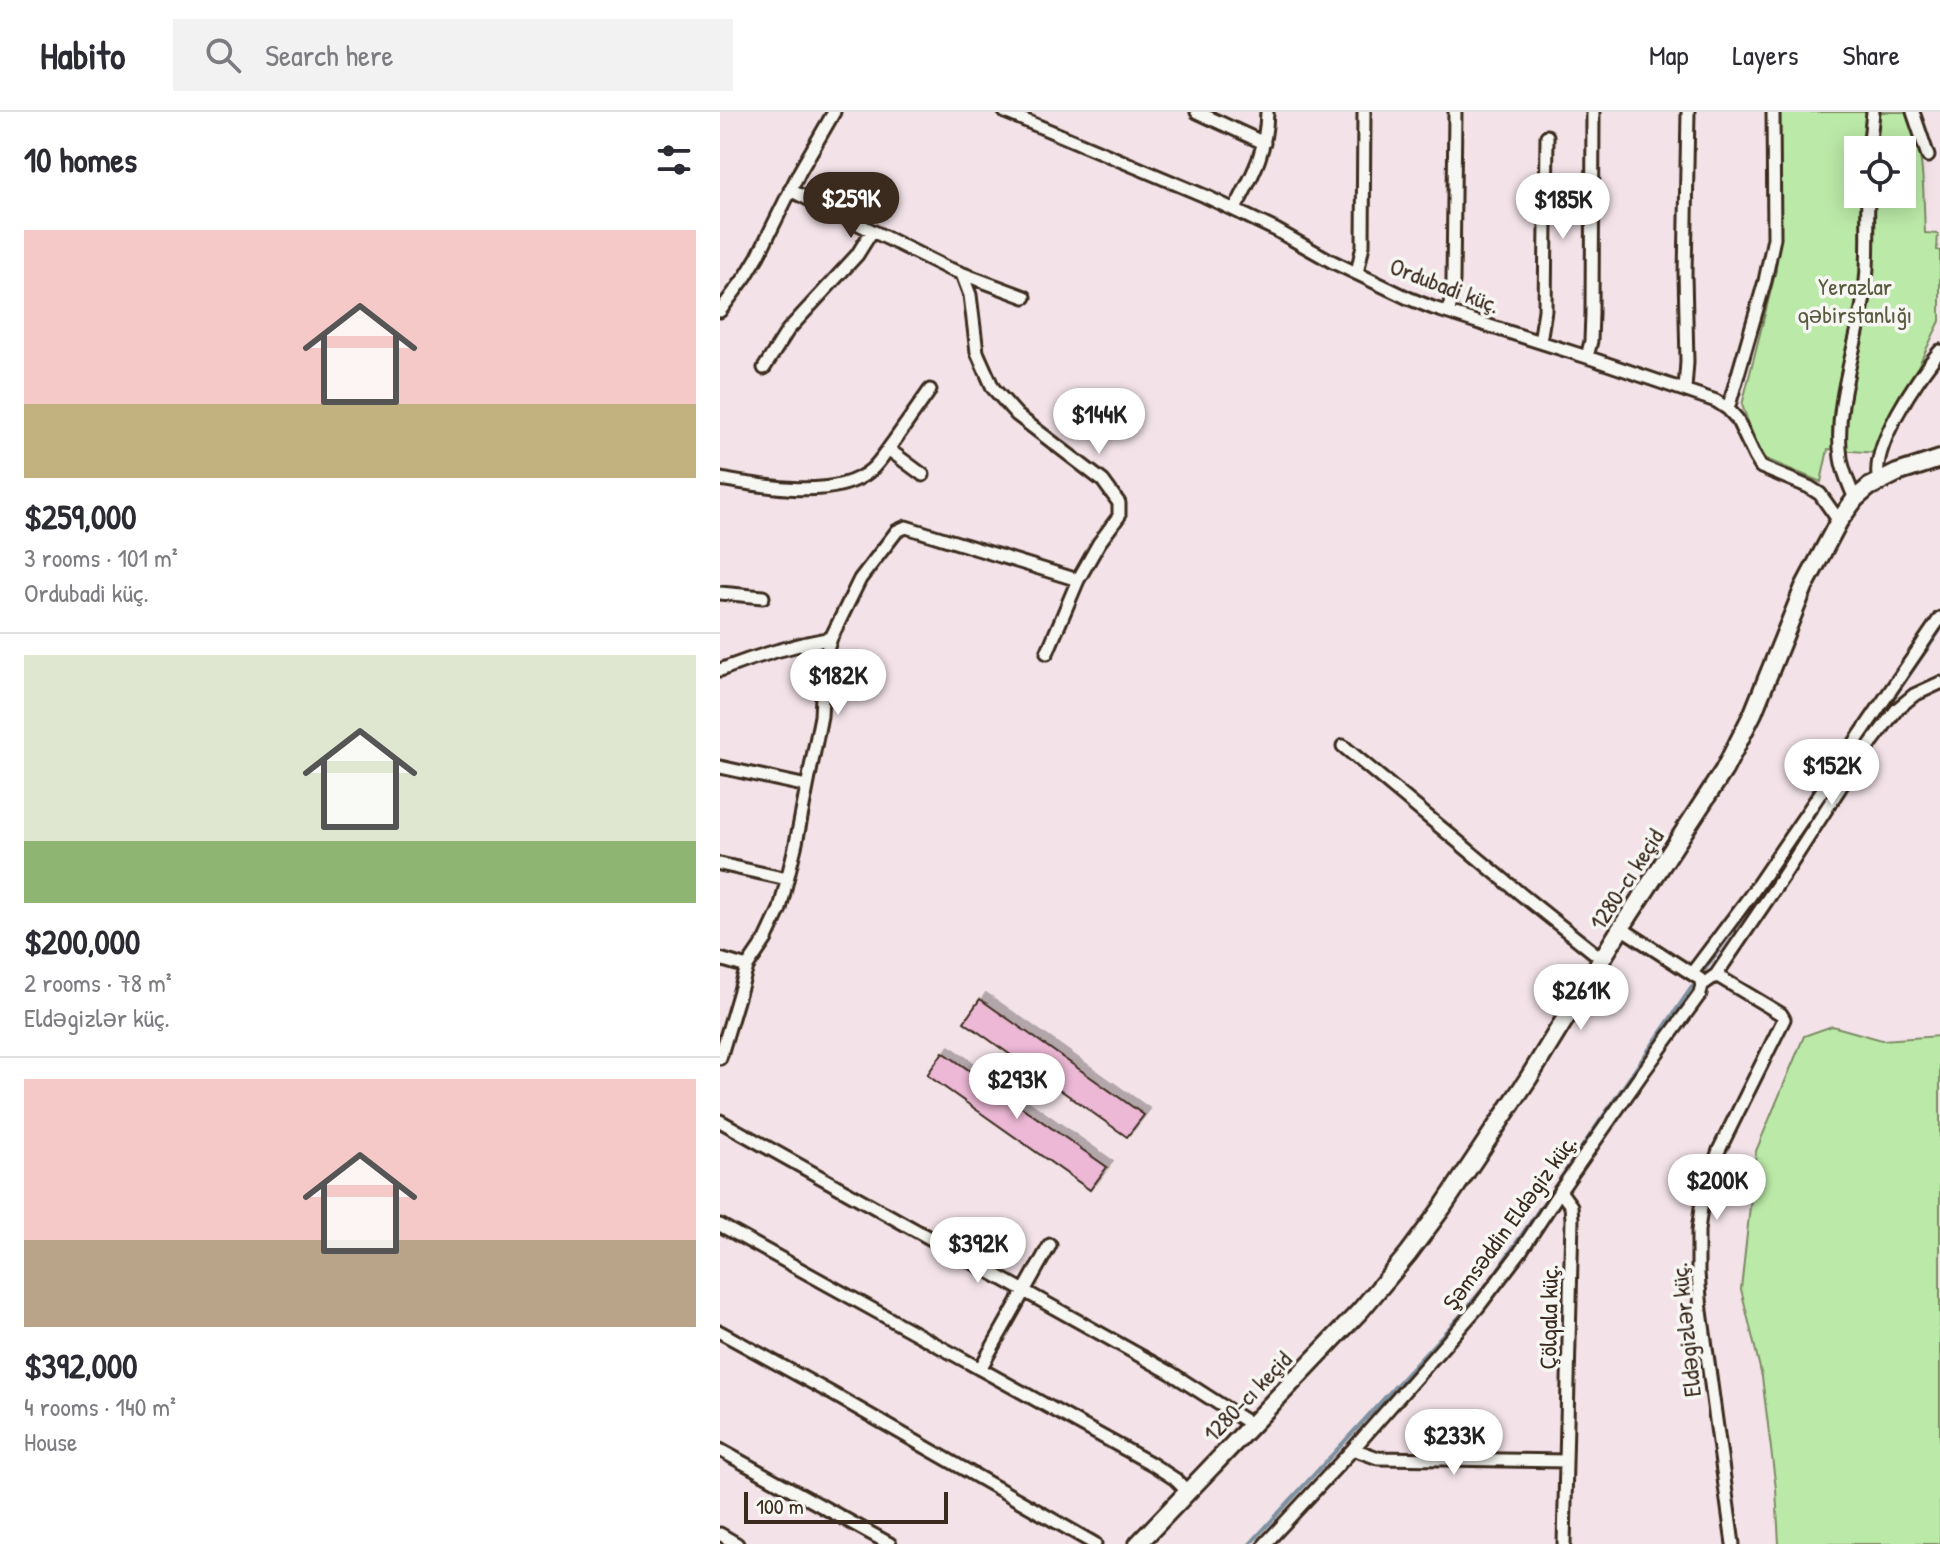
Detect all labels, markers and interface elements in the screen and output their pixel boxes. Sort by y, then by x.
search box [173,19,733,91]
text: Habito [40,29,125,81]
icon: search [201,33,245,77]
text: Search here [265,35,393,75]
text: Map [1649,36,1689,74]
text: Layers [1733,36,1798,74]
text: Share [1842,36,1900,74]
map controls [1844,136,1916,208]
button: locate [1844,136,1916,208]
text: 10 homes [24,137,137,183]
icon: filters [652,138,696,182]
pin: $259K [795,172,907,240]
pin: $185K [1507,173,1619,241]
text: $259K [821,180,881,215]
text: $185K [1534,181,1592,216]
street label: Ordubadi küç. [1386,249,1504,321]
park label: Yerazlar qəbirstanlığı [1798,270,1912,330]
icon: home [288,282,432,426]
pin: $144K [1043,388,1155,456]
text: $144K [1071,396,1127,431]
text: $259,000 [24,494,137,540]
text: 3 rooms · 101 m² [24,540,178,575]
text: Ordubadi küç. [24,575,149,610]
pin: $182K [782,649,894,717]
text: $182K [808,657,868,692]
icon: home [288,707,432,851]
pin: $152K [1776,739,1888,807]
text: $152K [1802,747,1862,782]
street label: 1280-cı keçid [1581,822,1671,936]
text: $200,000 [24,919,140,965]
pin: $261K [1525,964,1637,1032]
text: 2 rooms · 78 m² [24,965,172,1000]
text: $261K [1552,972,1610,1007]
text: Eldəgizlər küç. [24,1000,170,1035]
pin: $293K [961,1053,1073,1121]
text: $293K [987,1061,1047,1096]
street label: Şəmsəddin Eldəgiz küç. [1435,1128,1583,1316]
icon: home [288,1131,432,1275]
pin: $200K [1661,1154,1773,1222]
text: $200K [1686,1162,1748,1197]
pin: $392K [922,1217,1034,1285]
text: $392K [948,1225,1008,1260]
street label: Eldəgizlər küç. [1662,1261,1708,1399]
street label: Çölqala küç. [1531,1264,1565,1370]
text: $392,000 [24,1343,137,1389]
street label: 1280-cı keçid [1196,1344,1298,1448]
text: 4 rooms · 140 m² [24,1389,176,1424]
pin: $233K [1398,1409,1510,1477]
text: $233K [1423,1417,1485,1452]
text: House [24,1424,77,1459]
scale bar [744,1488,948,1524]
text: 100 m [756,1491,804,1521]

